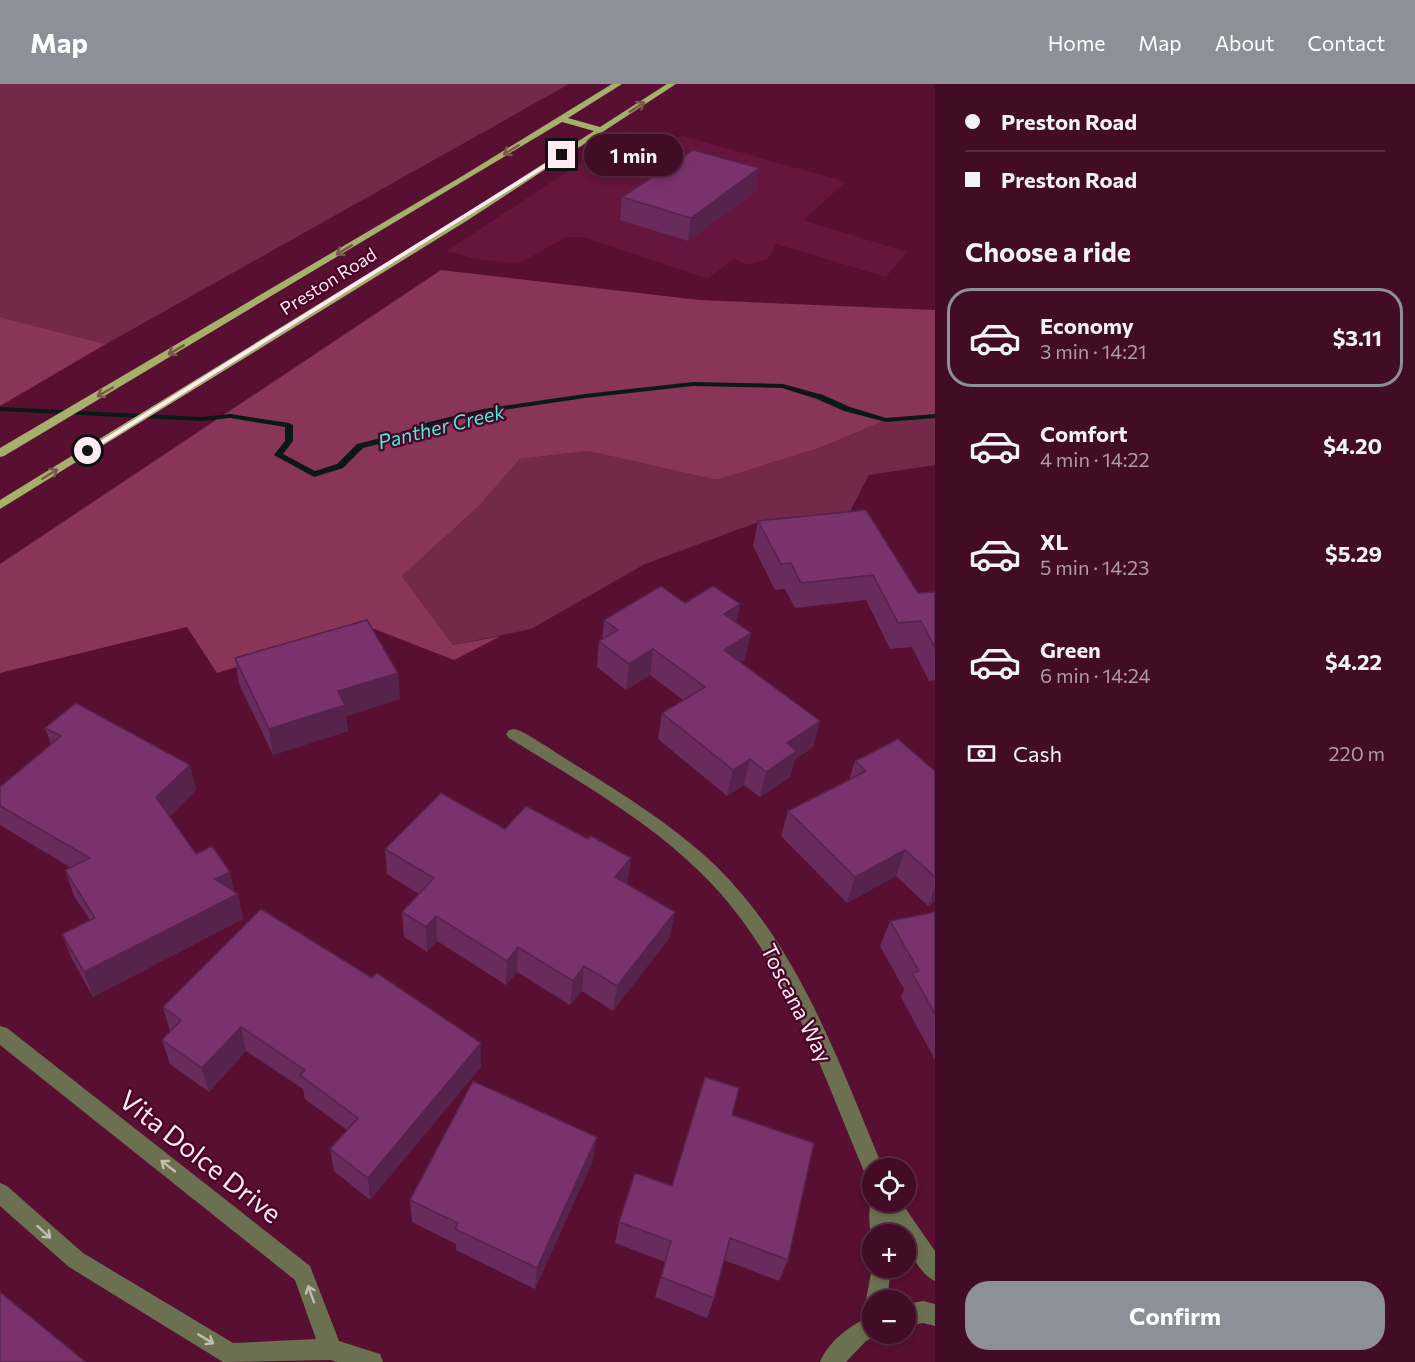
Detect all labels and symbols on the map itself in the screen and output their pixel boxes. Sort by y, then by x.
one-way arrow [628,101,644,113]
callout: 1 min [583,134,682,176]
route end [548,141,575,168]
one-way arrow [503,144,520,156]
street label: Preston Road [276,243,380,319]
one-way arrow [336,244,353,256]
one-way arrow [168,344,185,356]
one-way arrow [97,386,114,398]
water label: Panther Creek [375,398,508,453]
route start [74,437,101,464]
one-way arrow [41,468,58,480]
street label: Toscana Way [755,939,839,1067]
street label: Vita Dolce Drive [113,1082,289,1230]
one-way arrow [160,1160,176,1173]
one-way arrow [36,1225,51,1239]
one-way arrow [305,1285,316,1304]
one-way arrow [197,1333,214,1345]

